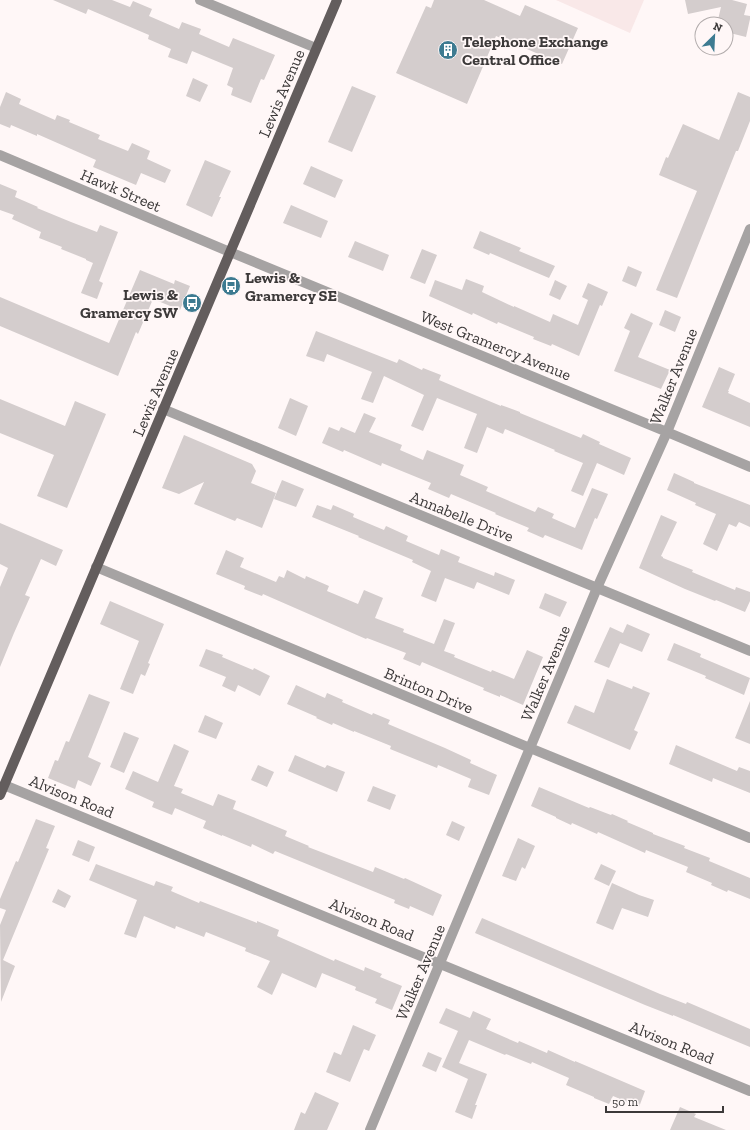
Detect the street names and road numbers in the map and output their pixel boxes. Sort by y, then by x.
street label: Lewis Avenue [254,46,309,140]
street label: Hawk Street [78,165,164,216]
street label: West Gramercy Avenue [418,307,574,384]
street label: Walker Avenue [646,325,701,427]
street label: Lewis Avenue [128,345,183,439]
street label: Annabelle Drive [407,487,516,546]
street label: Walker Avenue [517,622,574,724]
street label: Brinton Drive [382,663,476,718]
street label: Alvison Road [27,771,117,822]
street label: Alvison Road [327,894,417,945]
street label: Walker Avenue [392,921,449,1023]
street label: Alvison Road [627,1017,717,1068]

